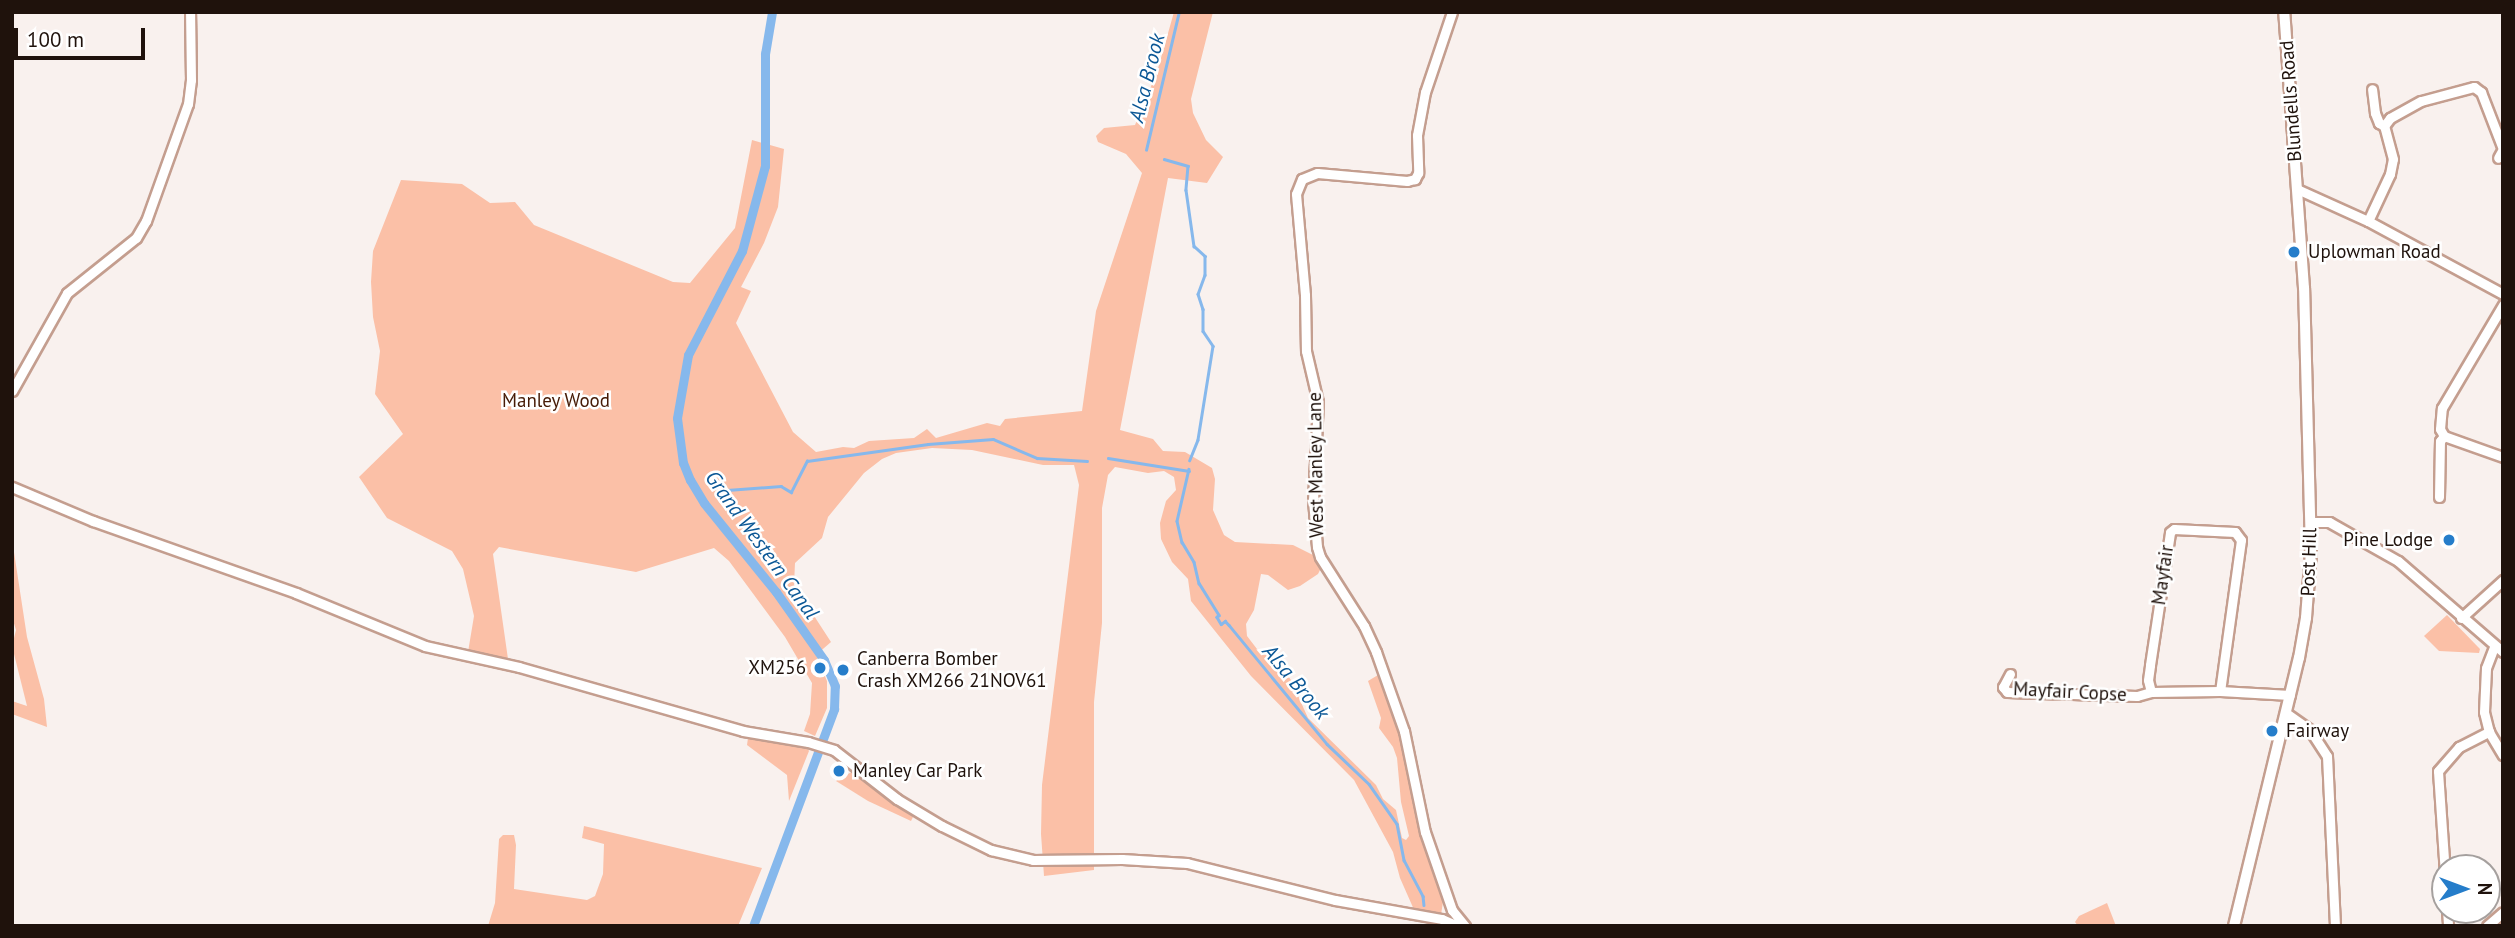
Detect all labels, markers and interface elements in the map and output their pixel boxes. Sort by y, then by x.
scale bar [18,14,149,58]
text: 100 m [27,26,84,53]
water label: Alsa Brook [1124,31,1170,125]
street label: Blundells Road [2275,40,2307,162]
place label: Uplowman Road [2308,241,2441,263]
marker: Uplowman Road [2286,244,2302,260]
park label: Manley Wood [501,390,611,412]
street label: West Manley Lane [1303,392,1329,538]
water label: Grand Western Canal [699,466,825,624]
street label: Post Hill [2296,527,2322,597]
place label: Pine Lodge [2343,529,2433,551]
marker: Pine Lodge [2439,530,2459,550]
street label: Mayfair [2148,544,2178,606]
water label: Alsa Brook [1257,639,1335,725]
place label: Canberra Bomber Crash XM266 21NOV61 [857,648,1047,692]
place label: XM256 [748,657,806,679]
marker: XM256 [812,660,828,676]
marker: Canberra Bomber Crash XM266 21NOV61 [835,662,851,678]
street label: Mayfair Copse [2013,678,2127,706]
place label: Fairway [2286,720,2349,742]
marker: Fairway [2264,723,2280,739]
place label: Manley Car Park [853,760,983,782]
marker: Manley Car Park [831,763,847,779]
north arrow [2431,854,2501,924]
text: N [2473,883,2497,895]

